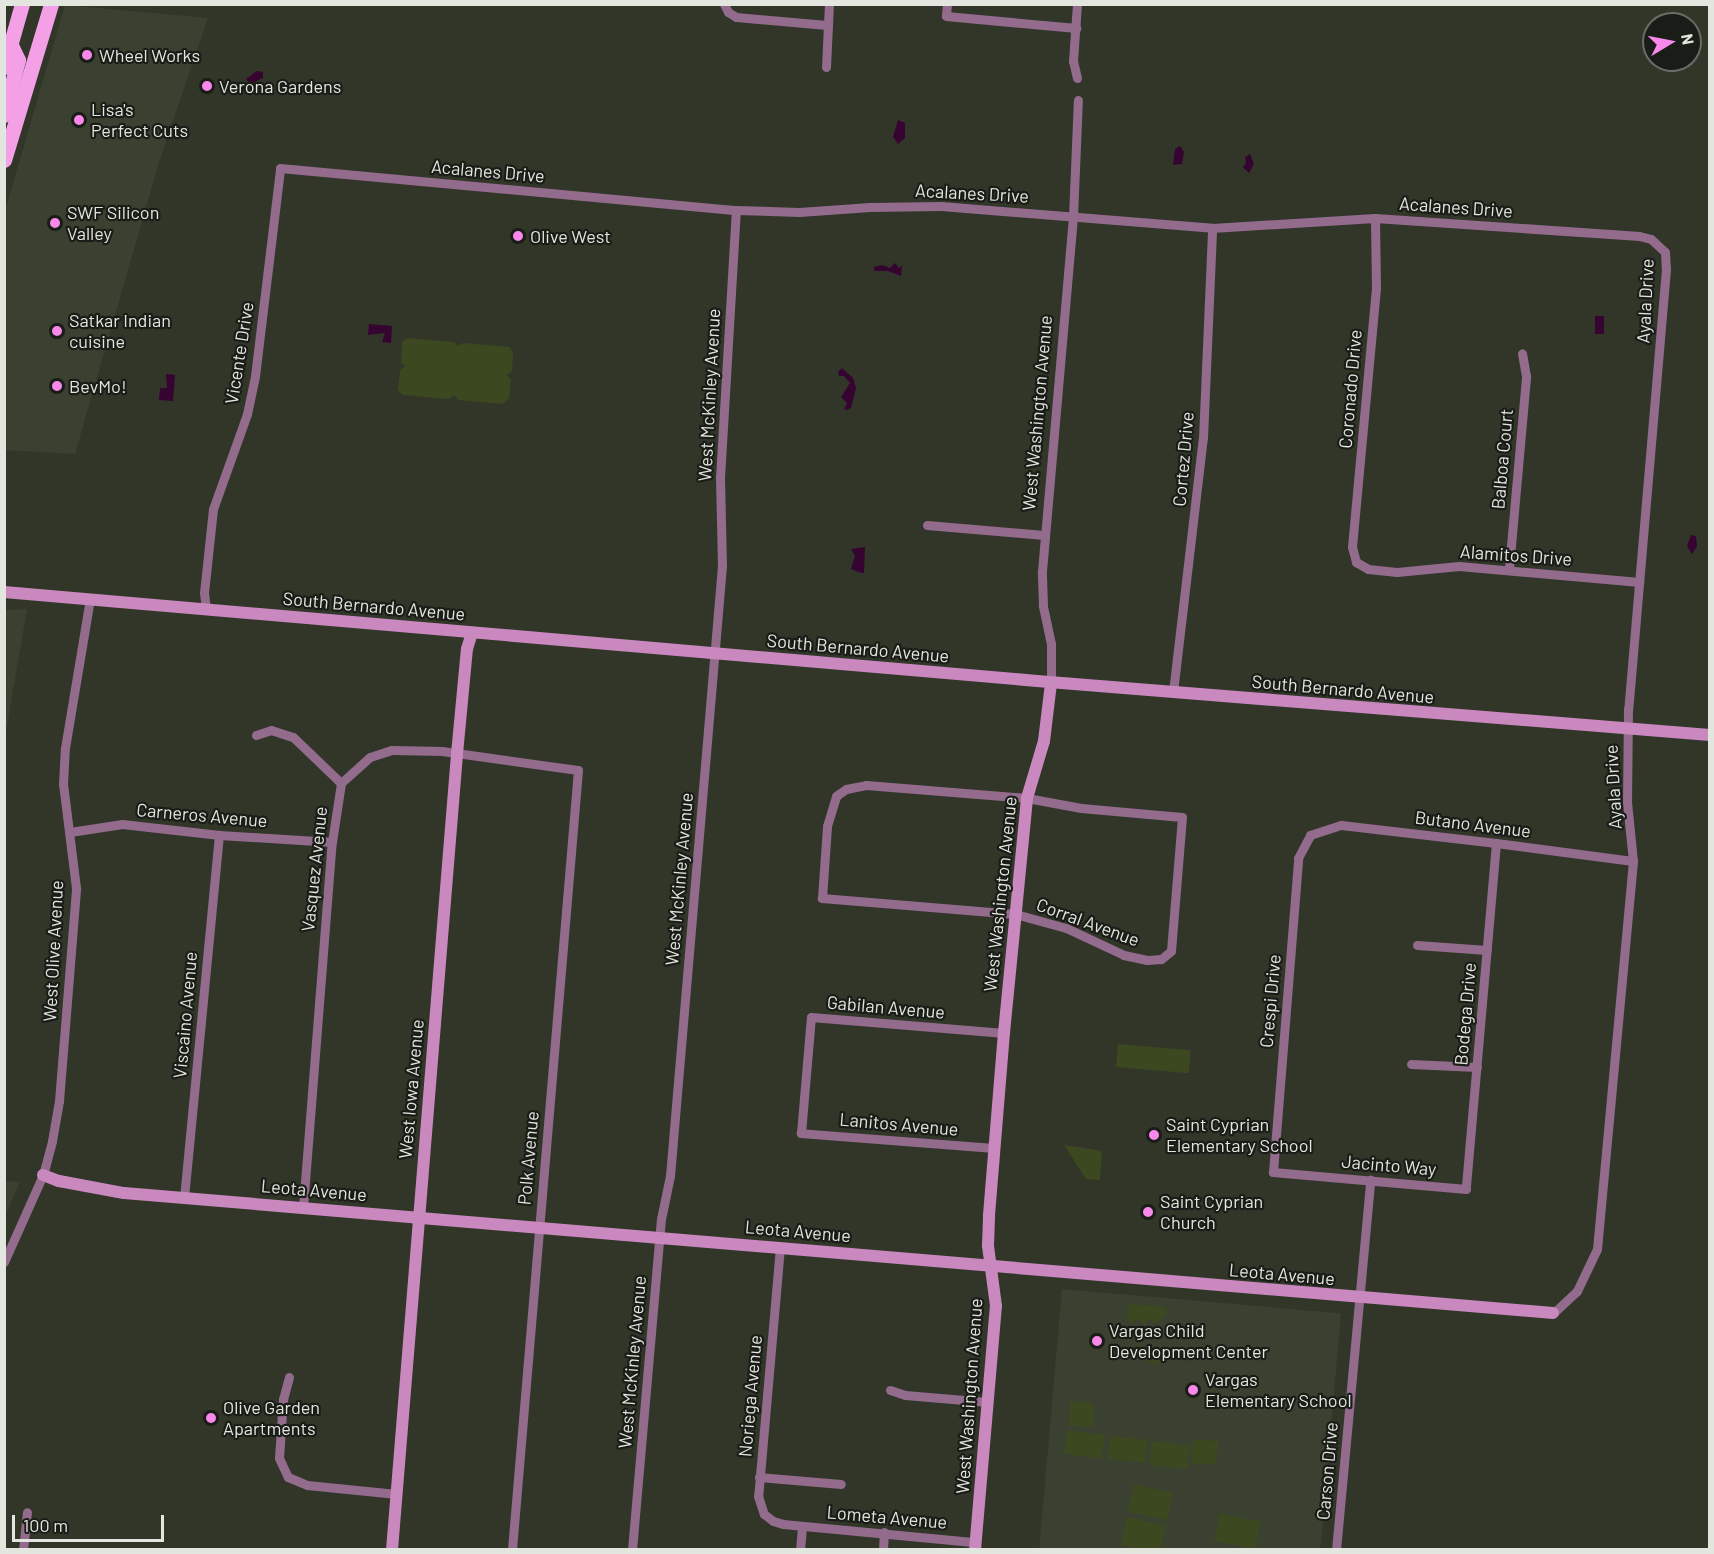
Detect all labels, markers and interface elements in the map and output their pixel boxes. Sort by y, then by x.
north arrow [1642,12,1702,72]
text: N [1678,32,1699,46]
place label: Wheel Works [99,44,200,66]
marker: Wheel Works [80,48,94,62]
place label: Verona Gardens [219,75,341,97]
marker: Verona Gardens [200,79,214,93]
place label: Lisa's Perfect Cuts [91,99,188,142]
marker: Lisa's Perfect Cuts [72,113,86,127]
street label: Acalanes Drive [430,155,546,187]
street label: Acalanes Drive [915,179,1029,207]
street label: Acalanes Drive [1398,192,1514,222]
place label: SWF Silicon Valley [67,202,159,244]
marker: SWF Silicon Valley [48,216,62,230]
place label: Olive West [530,225,611,247]
marker: Olive West [511,229,525,243]
street label: Ayala Drive [1632,258,1658,344]
street label: Vicente Drive [220,300,258,406]
street label: West McKinley Avenue [694,308,724,482]
place label: Satkar Indian cuisine [69,310,171,352]
street label: West Washington Avenue [1018,314,1056,512]
marker: Satkar Indian cuisine [50,324,64,338]
street label: Coronado Drive [1334,329,1366,449]
place label: BevMo! [69,375,127,397]
marker: BevMo! [50,379,64,393]
street label: Balboa Court [1487,408,1517,510]
street label: Cortez Drive [1168,411,1198,507]
street label: Alamitos Drive [1459,540,1573,570]
street label: South Bernardo Avenue [282,587,466,625]
street label: South Bernardo Avenue [766,629,950,667]
street label: South Bernardo Avenue [1251,670,1435,708]
street label: Ayala Drive [1600,744,1626,830]
street label: West McKinley Avenue [661,792,697,966]
street label: West Washington Avenue [979,795,1021,993]
street label: Carneros Avenue [136,799,268,831]
street label: Vasquez Avenue [297,805,331,933]
street label: Butano Avenue [1414,806,1532,842]
street label: West Olive Avenue [39,880,67,1022]
street label: Corral Avenue [1034,893,1142,951]
street label: Viscaino Avenue [169,951,201,1079]
street label: Crespi Drive [1255,953,1285,1049]
street label: Bodega Drive [1450,962,1480,1066]
street label: Gabilan Avenue [826,991,946,1023]
street label: West Iowa Avenue [394,1018,428,1160]
street label: Lanitos Avenue [839,1108,959,1140]
street label: Polk Avenue [513,1110,543,1206]
place label: Saint Cyprian Elementary School [1166,1114,1313,1156]
marker: Saint Cyprian Elementary School [1147,1128,1161,1142]
street label: Jacinto Way [1341,1150,1437,1180]
street label: Leota Avenue [260,1175,368,1205]
place label: Saint Cyprian Church [1160,1191,1263,1234]
marker: Saint Cyprian Church [1141,1205,1155,1219]
street label: Leota Avenue [744,1216,852,1246]
street label: Leota Avenue [1228,1259,1336,1289]
street label: West McKinley Avenue [614,1275,650,1449]
street label: West Washington Avenue [951,1297,987,1495]
place label: Vargas Child Development Center [1109,1320,1268,1362]
street label: Noriega Avenue [734,1334,766,1458]
marker: Vargas Child Development Center [1090,1334,1104,1348]
place label: Vargas Elementary School [1205,1369,1352,1412]
marker: Vargas Elementary School [1186,1383,1200,1397]
place label: Olive Garden Apartments [223,1397,320,1440]
marker: Olive Garden Apartments [204,1411,218,1425]
street label: Carson Drive [1312,1421,1342,1521]
street label: Lometa Avenue [826,1501,948,1533]
scale bar [15,1503,166,1541]
text: 100 m [23,1514,68,1536]

